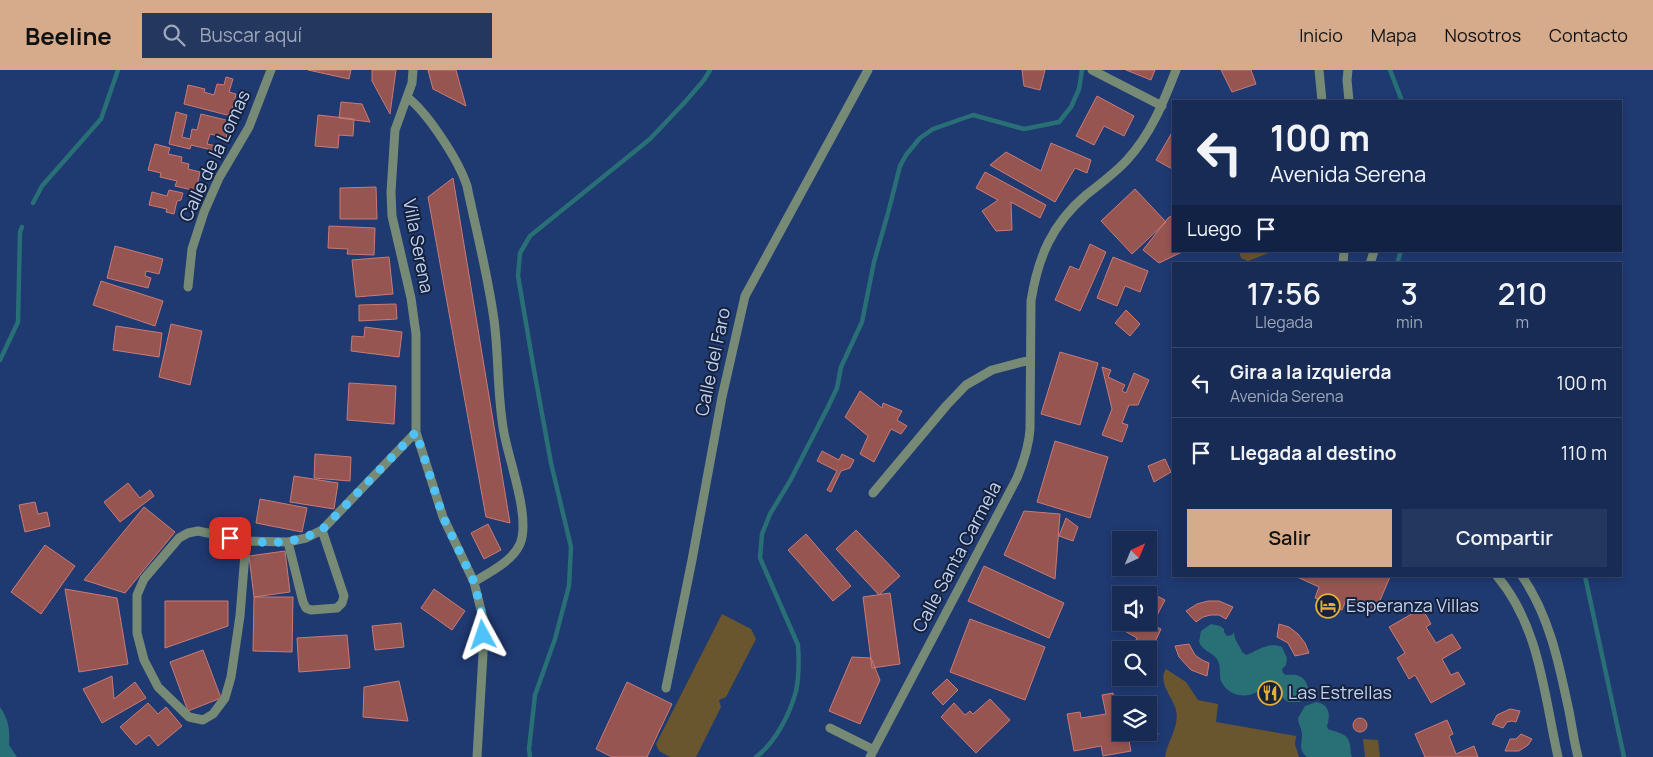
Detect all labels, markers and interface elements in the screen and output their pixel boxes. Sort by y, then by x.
search box [142,13,492,58]
text: Beeline [25,19,112,52]
icon: search [160,21,188,49]
text: Buscar aquí [200,22,302,48]
text: Inicio [1299,23,1343,47]
text: Mapa [1371,23,1417,47]
text: Nosotros [1445,23,1521,47]
text: Contacto [1549,23,1628,47]
street label: Calle de la Lomas [173,86,255,225]
text: 100 m [1270,114,1370,162]
icon: left [1187,120,1252,185]
text: Avenida Serena [1270,159,1426,189]
street label: Villa Serena [398,197,440,295]
icon: arrive [1252,215,1280,243]
text: Luego [1187,216,1242,242]
text: 17:56 [1247,273,1321,314]
text: 3 [1401,273,1418,314]
text: 210 [1498,273,1547,314]
street label: Calle del Faro [689,305,735,418]
text: Llegada [1255,311,1313,333]
text: min [1396,311,1423,333]
text: m [1516,311,1529,333]
text: Gira a la izquierda [1230,359,1391,385]
icon: left [1187,369,1215,397]
text: 100 m [1556,370,1607,396]
text: Avenida Serena [1230,385,1344,407]
icon: arrive [1187,439,1215,467]
text: Llegada al destino [1230,440,1397,466]
text: 110 m [1561,440,1607,466]
street label: Calle Santa Carmela [906,477,1006,636]
button: Salir [1187,509,1392,567]
button: Compartir [1402,509,1607,567]
pin [209,517,251,559]
icon: arrive [216,524,244,552]
north arrow [1112,531,1158,576]
map controls [1112,531,1157,741]
button: sound [1112,586,1157,631]
hotel icon: Esperanza Villas [1315,593,1341,619]
place label: Esperanza Villas [1346,593,1479,617]
position arrow [456,608,508,660]
button: search [1112,641,1157,686]
restaurant icon: Las Estrellas [1257,680,1283,706]
place label: Las Estrellas [1288,680,1392,704]
button: layers [1112,696,1157,741]

